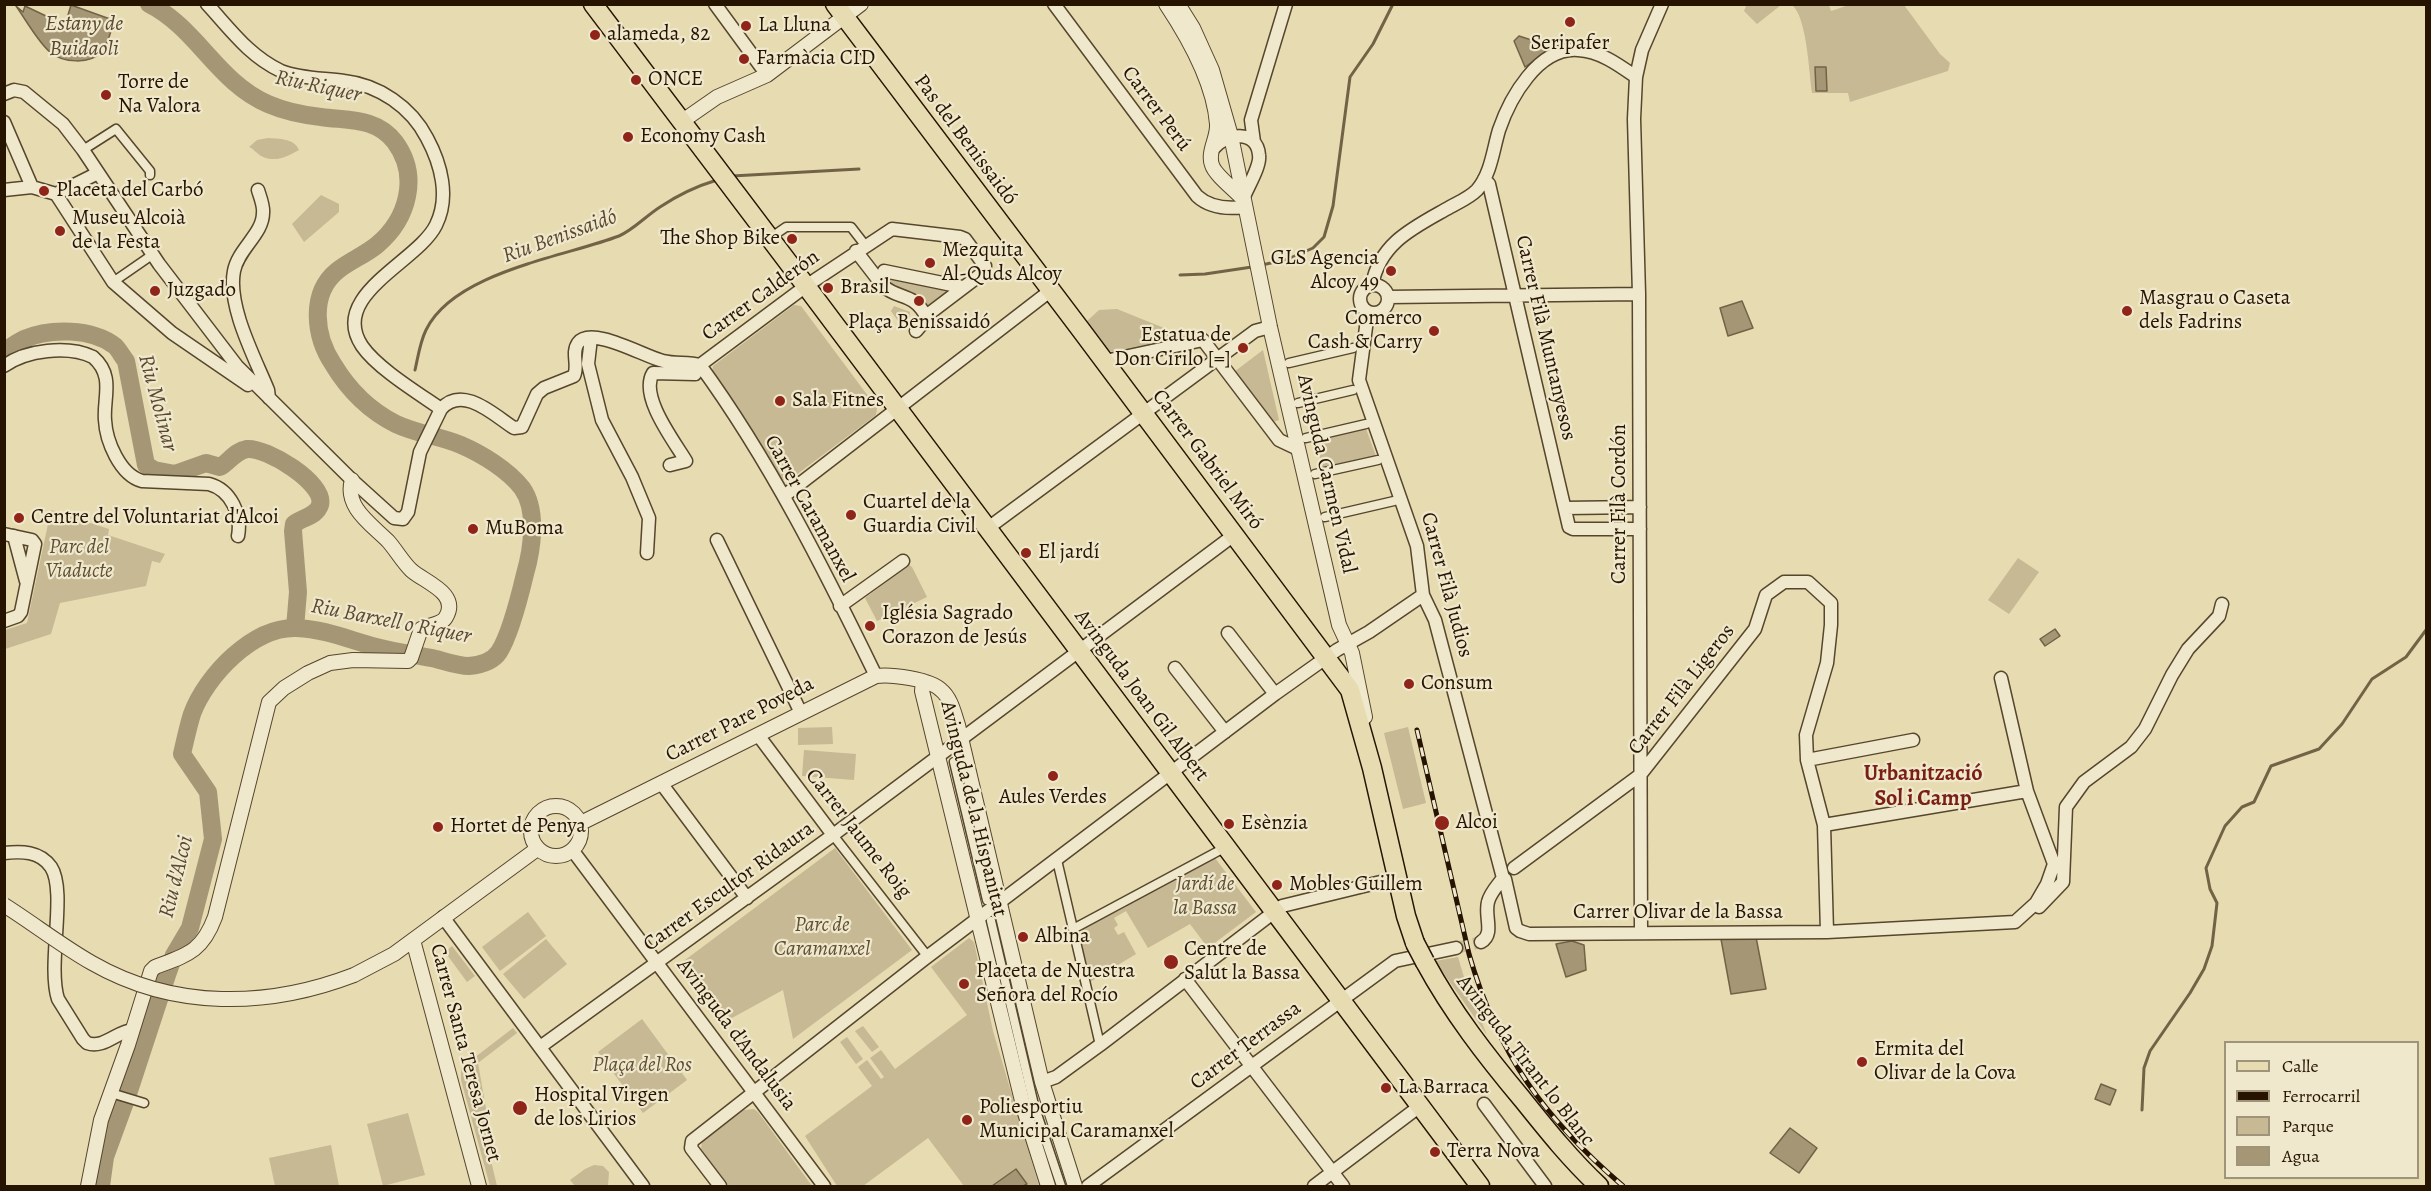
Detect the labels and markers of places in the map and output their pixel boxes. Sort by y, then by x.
place label: La Lluna [758,13,831,39]
marker: Seripafer [1563,15,1577,29]
marker: La Lluna [739,19,753,33]
place label: alameda, 82 [607,22,710,48]
marker: alameda, 82 [588,28,602,42]
place label: Seripafer [1531,31,1609,57]
place label: Farmàcia CID [756,46,875,72]
marker: Farmàcia CID [737,52,751,66]
place label: ONCE [648,67,703,93]
place label: Torre de Na Valora [118,70,201,120]
marker: ONCE [629,73,643,87]
marker: Torre de Na Valora [99,88,113,102]
place label: Economy Cash [640,124,766,150]
marker: Economy Cash [621,130,635,144]
place label: Placeta del Carbó [56,178,203,204]
marker: Placeta del Carbó [37,184,51,198]
place label: Museu Alcoià de la Festa [72,206,186,256]
marker: Museu Alcoià de la Festa [53,224,67,238]
place label: The Shop Bike [660,226,780,252]
marker: The Shop Bike [785,232,799,246]
place label: Mezquita Al-Quds Alcoy [942,238,1062,288]
place label: GLS Agencia Alcoy 49 [1271,246,1379,296]
marker: Mezquita Al-Quds Alcoy [923,256,937,270]
marker: GLS Agencia Alcoy 49 [1384,264,1398,278]
place label: Brasil [840,275,889,301]
place label: Juzgado [167,278,236,304]
marker: Brasil [821,281,835,295]
marker: Juzgado [148,284,162,298]
place label: Masgrau o Caseta dels Fadrins [2139,286,2291,336]
marker: Plaça Benissaidó [912,294,926,308]
marker: Masgrau o Caseta dels Fadrins [2120,304,2134,318]
place label: Comerco Cash & Carry [1308,306,1422,356]
place label: Plaça Benissaidó [848,310,990,336]
place label: Estatua de Don Cirilo [=] [1114,323,1231,373]
marker: Comerco Cash & Carry [1427,324,1441,338]
marker: Estatua de Don Cirilo [=] [1236,341,1250,355]
place label: Sala Fitnes [792,388,884,414]
marker: Sala Fitnes [773,394,787,408]
place label: Cuartel de la Guardia Civil [863,490,976,540]
place label: Centre del Voluntariat d'Alcoi [31,505,279,531]
marker: Cuartel de la Guardia Civil [844,508,858,522]
marker: Centre del Voluntariat d'Alcoi [12,511,26,525]
place label: MuBoma [485,516,564,542]
marker: MuBoma [466,522,480,536]
place label: El jardí [1038,540,1100,566]
marker: El jardí [1019,546,1033,560]
place label: Iglésia Sagrado Corazon de Jesús [882,601,1027,651]
marker: Iglésia Sagrado Corazon de Jesús [863,619,877,633]
place label: Consum [1421,671,1493,697]
marker: Consum [1402,677,1416,691]
marker: Aules Verdes [1046,769,1060,783]
place label: Aules Verdes [999,785,1107,811]
place label: Alcoi [1456,810,1498,836]
place label: Esènzia [1241,811,1308,837]
place label: Hortet de Penya [450,814,586,840]
marker: Alcoi [1433,814,1451,832]
marker: Esènzia [1222,817,1236,831]
marker: Hortet de Penya [431,820,445,834]
place label: Mobles Guillem [1289,872,1423,898]
marker: Mobles Guillem [1270,878,1284,892]
place label: Albina [1035,924,1090,950]
marker: Albina [1016,930,1030,944]
place label: Centre de Salut la Bassa [1184,937,1300,987]
marker: Centre de Salut la Bassa [1162,953,1180,971]
place label: Placeta de Nuestra Señora del Rocío [976,959,1135,1009]
marker: Placeta de Nuestra Señora del Rocío [957,977,971,991]
place label: Ermita del Olivar de la Cova [1874,1037,2016,1087]
marker: Ermita del Olivar de la Cova [1855,1055,1869,1069]
place label: La Barraca [1398,1075,1489,1101]
marker: La Barraca [1379,1081,1393,1095]
place label: Hospital Virgen de los Lirios [534,1083,669,1133]
place label: Poliesportiu Municipal Caramanxel [979,1095,1174,1145]
marker: Hospital Virgen de los Lirios [511,1099,529,1117]
marker: Poliesportiu Municipal Caramanxel [960,1113,974,1127]
place label: Terra Nova [1447,1139,1540,1165]
marker: Terra Nova [1428,1145,1442,1159]

